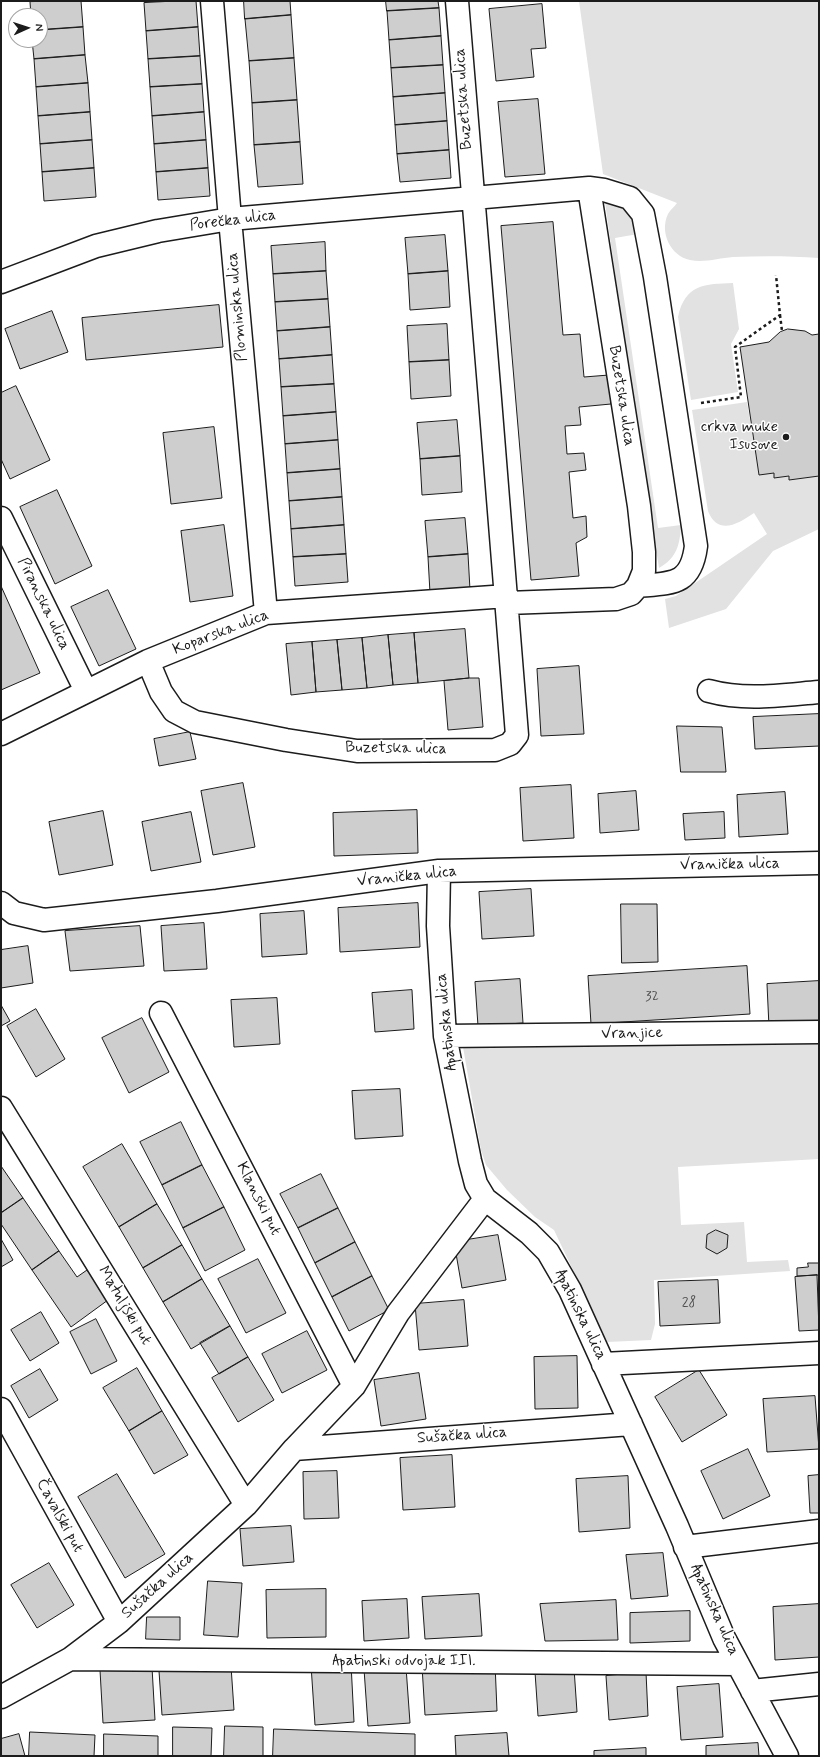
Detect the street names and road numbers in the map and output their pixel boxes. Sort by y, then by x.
street label: Buzetska ulica [451,48,477,150]
street label: Porečka ulica [189,206,277,236]
street label: Plominska ulica [224,252,252,362]
street label: Buzetska ulica [604,344,638,448]
street label: Piranska ulica [12,555,74,653]
street label: Koparska ulica [170,606,272,660]
street label: Buzetska ulica [345,739,447,759]
street label: Vranička ulica [680,855,780,875]
street label: Vranička ulica [356,862,458,892]
street label: Apatinska ulica [432,972,462,1072]
street label: Vranjice [601,1024,663,1044]
street label: Klanski put [231,1159,285,1239]
street label: Matuljski put [93,1263,155,1349]
street label: Apatinska ulica [550,1267,610,1363]
street label: Sušačka ulica [416,1423,508,1449]
street label: Čavalski put [31,1476,87,1556]
street label: Sušačka ulica [118,1549,198,1623]
street label: Apatinska ulica [685,1561,743,1659]
street label: Apatinski odvojak III. [332,1652,476,1672]

